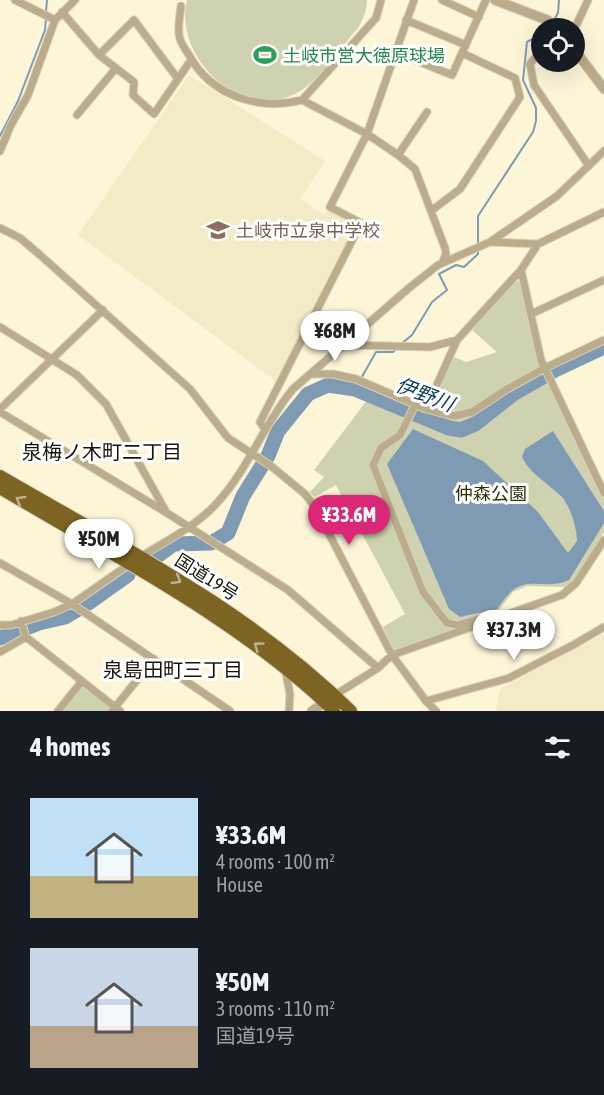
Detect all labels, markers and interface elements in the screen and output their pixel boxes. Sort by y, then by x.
map controls [531,18,585,72]
button: locate [531,18,585,72]
sports icon: 土岐市営大徳原球場 [252,42,278,68]
place label: 土岐市営大徳原球場 [283,45,445,66]
school or university icon: 土岐市立泉中学校 [205,217,231,243]
place label: 土岐市立泉中学校 [236,220,380,241]
pin: ¥68M [299,311,371,362]
text: ¥68M [314,319,356,342]
water label: 伊野川 [393,373,459,416]
district label: 泉梅ノ木町二丁目 [22,440,182,463]
park label: 仲森公園 [455,483,527,504]
pin: ¥33.6M [300,495,398,546]
one-way arrow [16,496,26,507]
text: ¥33.6M [322,503,376,526]
pin: ¥50M [63,519,135,570]
text: ¥50M [78,527,120,550]
street label: 国道19号 [171,549,243,605]
one-way arrow [171,572,181,584]
pin: ¥37.3M [465,610,563,661]
text: ¥37.3M [487,618,541,641]
one-way arrow [253,642,264,653]
district label: 泉島田町三丁目 [103,658,243,681]
icon: filters [541,731,574,764]
text: 4 homes [30,732,110,762]
text: ¥33.6M [216,820,286,850]
icon: home [78,822,150,894]
text: 4 rooms · 100 m² [216,850,335,873]
text: House [216,873,263,896]
text: ¥50M [216,967,269,997]
icon: home [78,972,150,1044]
text: 3 rooms · 110 m² [216,997,335,1020]
text: 国道19号 [216,1024,295,1047]

